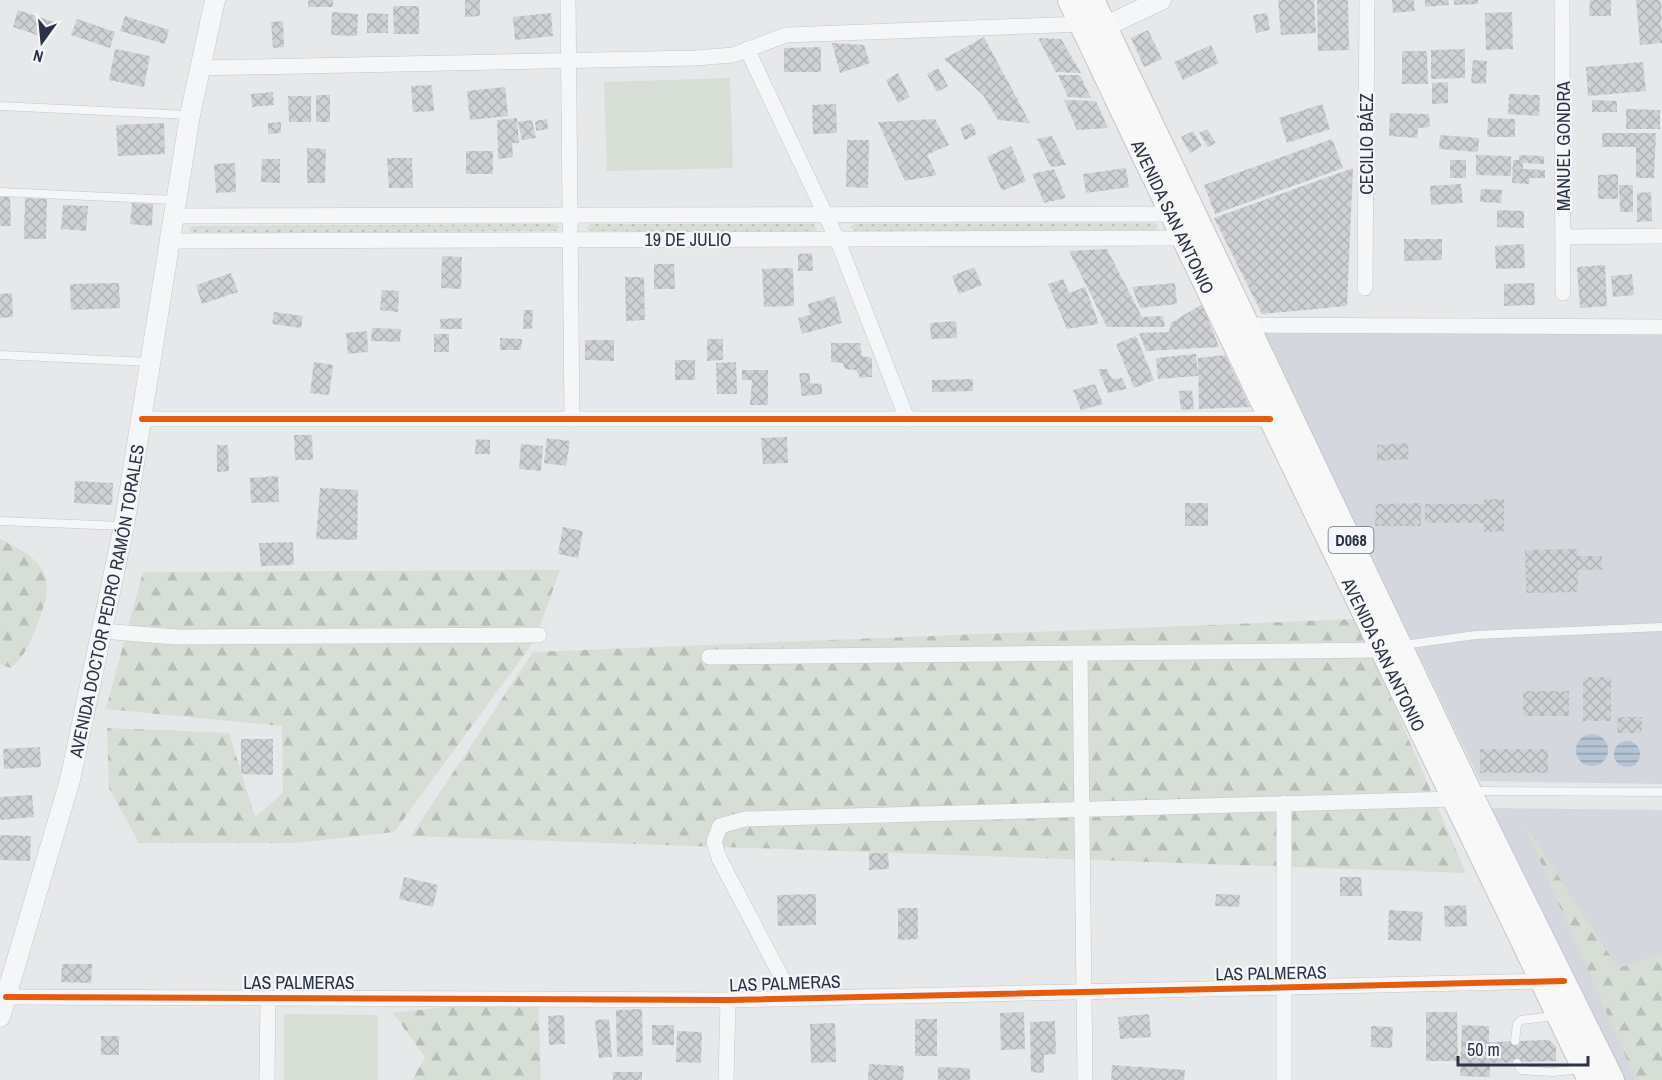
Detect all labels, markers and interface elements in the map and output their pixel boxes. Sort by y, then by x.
north arrow [12,12,72,72]
text: N [31,45,46,68]
street label: MANUEL GONDRA [1551,81,1576,211]
street label: CECILIO BÁEZ [1354,93,1379,195]
street label: AVENIDA SAN ANTONIO [1125,135,1221,298]
street label: 19 DE JULIO [645,227,731,252]
street label: AVENIDA DOCTOR PEDRO RAMÓN TORALES [62,442,149,761]
road number: D068 [1328,527,1374,553]
street label: AVENIDA SAN ANTONIO [1336,573,1432,735]
street label: LAS PALMERAS [1215,960,1327,986]
street label: LAS PALMERAS [729,969,841,997]
street label: LAS PALMERAS [243,970,355,995]
scale bar [1458,1029,1588,1067]
text: 50 m [1467,1037,1500,1062]

